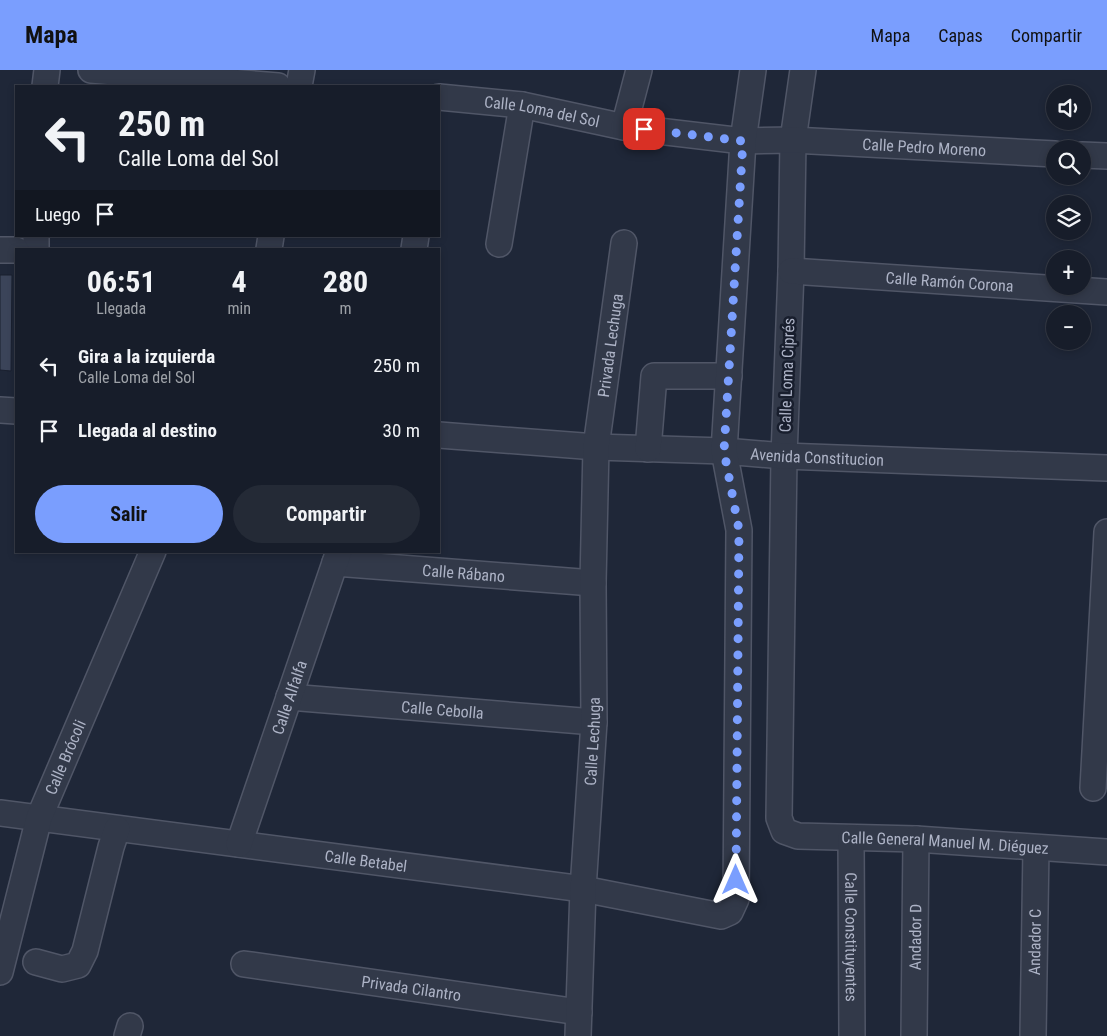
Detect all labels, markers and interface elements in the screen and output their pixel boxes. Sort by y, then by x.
text: Mapa [25,21,78,49]
text: Mapa [871,25,910,46]
text: Capas [938,25,983,46]
text: Compartir [1011,25,1082,46]
map controls [1046,85,1091,350]
button: sound [1046,85,1091,130]
street label: Calle Loma del Sol [483,92,601,131]
text: 250 m [118,104,205,145]
icon: left [35,105,100,170]
pin [623,108,665,150]
icon: arrive [630,115,658,143]
street label: Calle Pedro Moreno [862,134,987,160]
button: search [1046,140,1091,185]
text: Calle Loma del Sol [118,146,279,171]
button: layers [1046,195,1091,240]
icon: arrive [91,200,119,228]
text: Luego [35,203,81,226]
button: + [1046,250,1091,295]
text: 06:51 [87,264,156,299]
text: 4 [232,264,247,299]
text: 280 [323,264,368,299]
street label: Calle Ramón Corona [885,268,1014,295]
street label: Privada Lechuga [593,292,626,399]
text: Llegada [96,299,146,318]
text: min [227,299,251,318]
text: m [339,299,351,318]
button: − [1046,305,1091,350]
street label: Calle Loma Ciprés [776,317,798,433]
text: Gira a la izquierda [78,345,215,368]
icon: left [35,352,63,380]
text: 250 m [373,354,420,377]
text: Calle Loma del Sol [78,368,195,387]
icon: arrive [35,417,63,445]
text: Llegada al destino [78,419,217,442]
text: 30 m [383,419,420,442]
street label: Avenida Constitucion [750,444,884,469]
button: Salir [35,485,223,543]
button: Compartir [233,485,420,543]
street label: Calle Rábano [422,560,506,586]
street label: Calle Alfalfa [268,658,311,737]
street label: Calle Cebolla [400,697,485,722]
street label: Calle Lechuga [580,697,604,786]
street label: Calle Brócoli [41,717,89,797]
street label: Calle General Manuel M. Diéguez [841,828,1049,858]
street label: Calle Betabel [324,846,408,875]
position arrow [709,853,761,905]
street label: Calle Constituyentes [842,872,861,1002]
street label: Andador D [905,904,925,970]
street label: Andador C [1024,909,1045,975]
street label: Privada Cilantro [360,971,462,1004]

